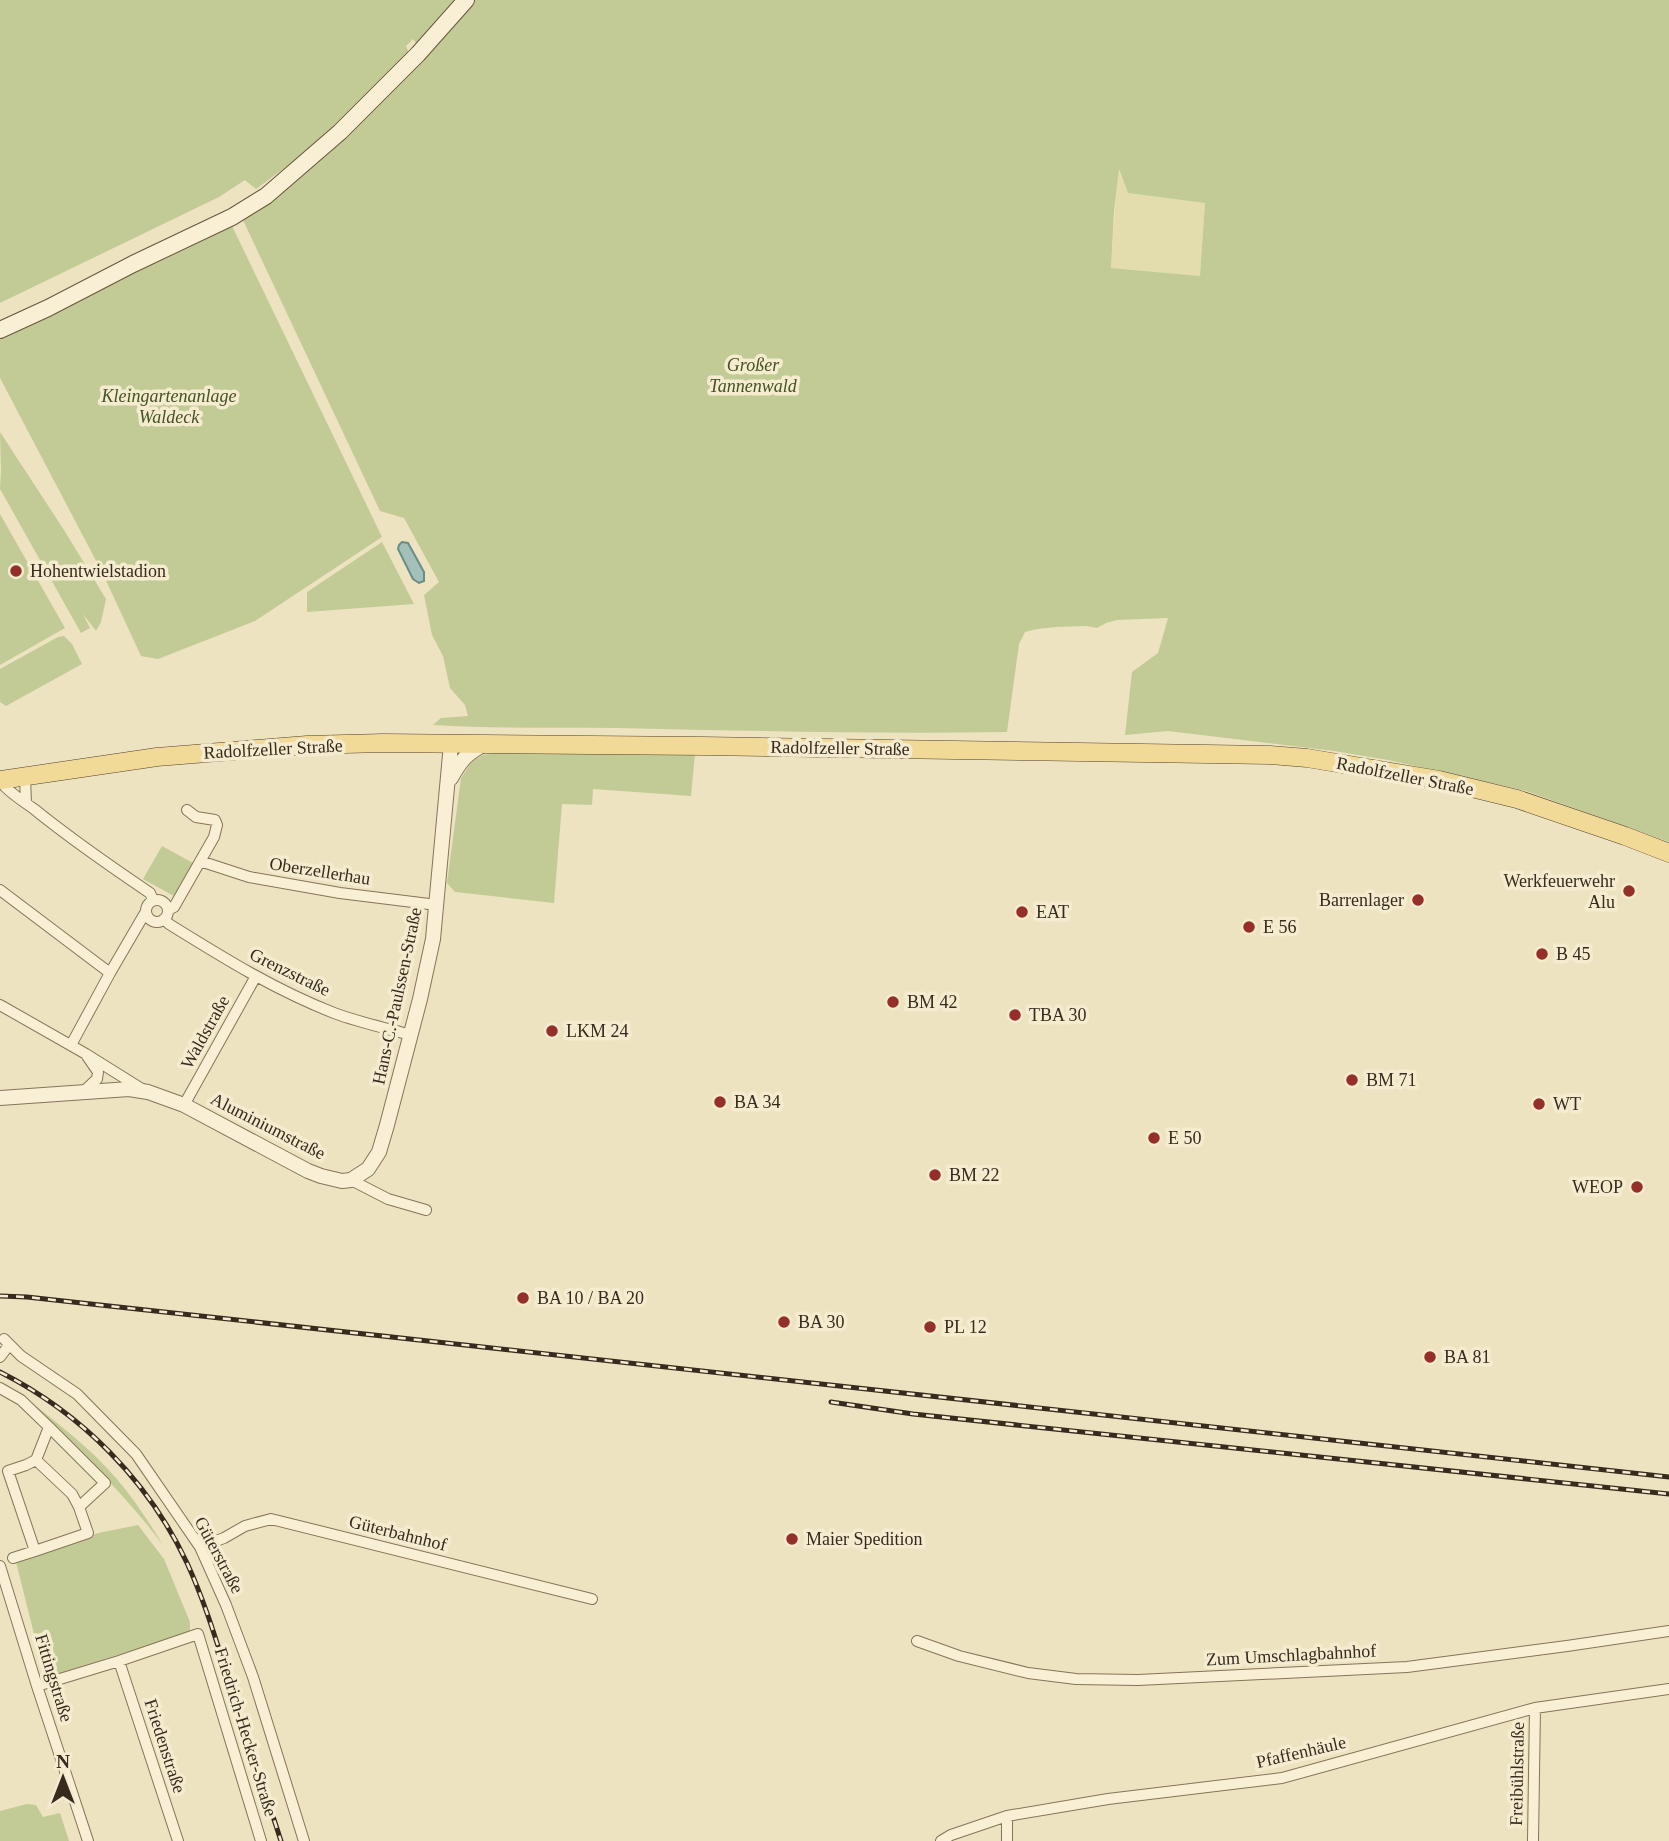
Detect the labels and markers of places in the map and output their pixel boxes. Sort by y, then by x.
place label: Hohentwielstadion [30,561,166,581]
marker: Hohentwielstadion [8,563,24,579]
place label: Werkfeuerwehr Alu [1504,871,1615,912]
marker: Werkfeuerwehr Alu [1621,883,1637,899]
place label: Barrenlager [1319,890,1404,910]
marker: Barrenlager [1410,892,1426,908]
place label: EAT [1036,902,1069,922]
marker: EAT [1014,904,1030,920]
place label: E 56 [1263,917,1297,937]
marker: E 56 [1241,919,1257,935]
place label: B 45 [1556,944,1591,964]
marker: B 45 [1534,946,1550,962]
place label: BM 42 [907,992,958,1012]
marker: BM 42 [885,994,901,1010]
place label: TBA 30 [1029,1005,1087,1025]
marker: TBA 30 [1007,1007,1023,1023]
place label: LKM 24 [566,1021,629,1041]
marker: LKM 24 [544,1023,560,1039]
place label: BM 71 [1366,1070,1417,1090]
marker: BM 71 [1344,1072,1360,1088]
place label: BA 34 [734,1092,781,1112]
marker: BA 34 [712,1094,728,1110]
place label: WT [1553,1094,1581,1114]
marker: WT [1531,1096,1547,1112]
place label: E 50 [1168,1128,1202,1148]
marker: E 50 [1146,1130,1162,1146]
place label: BM 22 [949,1165,1000,1185]
marker: BM 22 [927,1167,943,1183]
place label: WEOP [1572,1177,1623,1197]
marker: WEOP [1629,1179,1645,1195]
place label: BA 10 / BA 20 [537,1288,644,1308]
marker: BA 10 / BA 20 [515,1290,531,1306]
place label: BA 30 [798,1312,845,1332]
marker: BA 30 [776,1314,792,1330]
place label: PL 12 [944,1317,987,1337]
marker: PL 12 [922,1319,938,1335]
place label: BA 81 [1444,1347,1491,1367]
marker: BA 81 [1422,1349,1438,1365]
place label: Maier Spedition [806,1529,922,1549]
marker: Maier Spedition [784,1531,800,1547]

